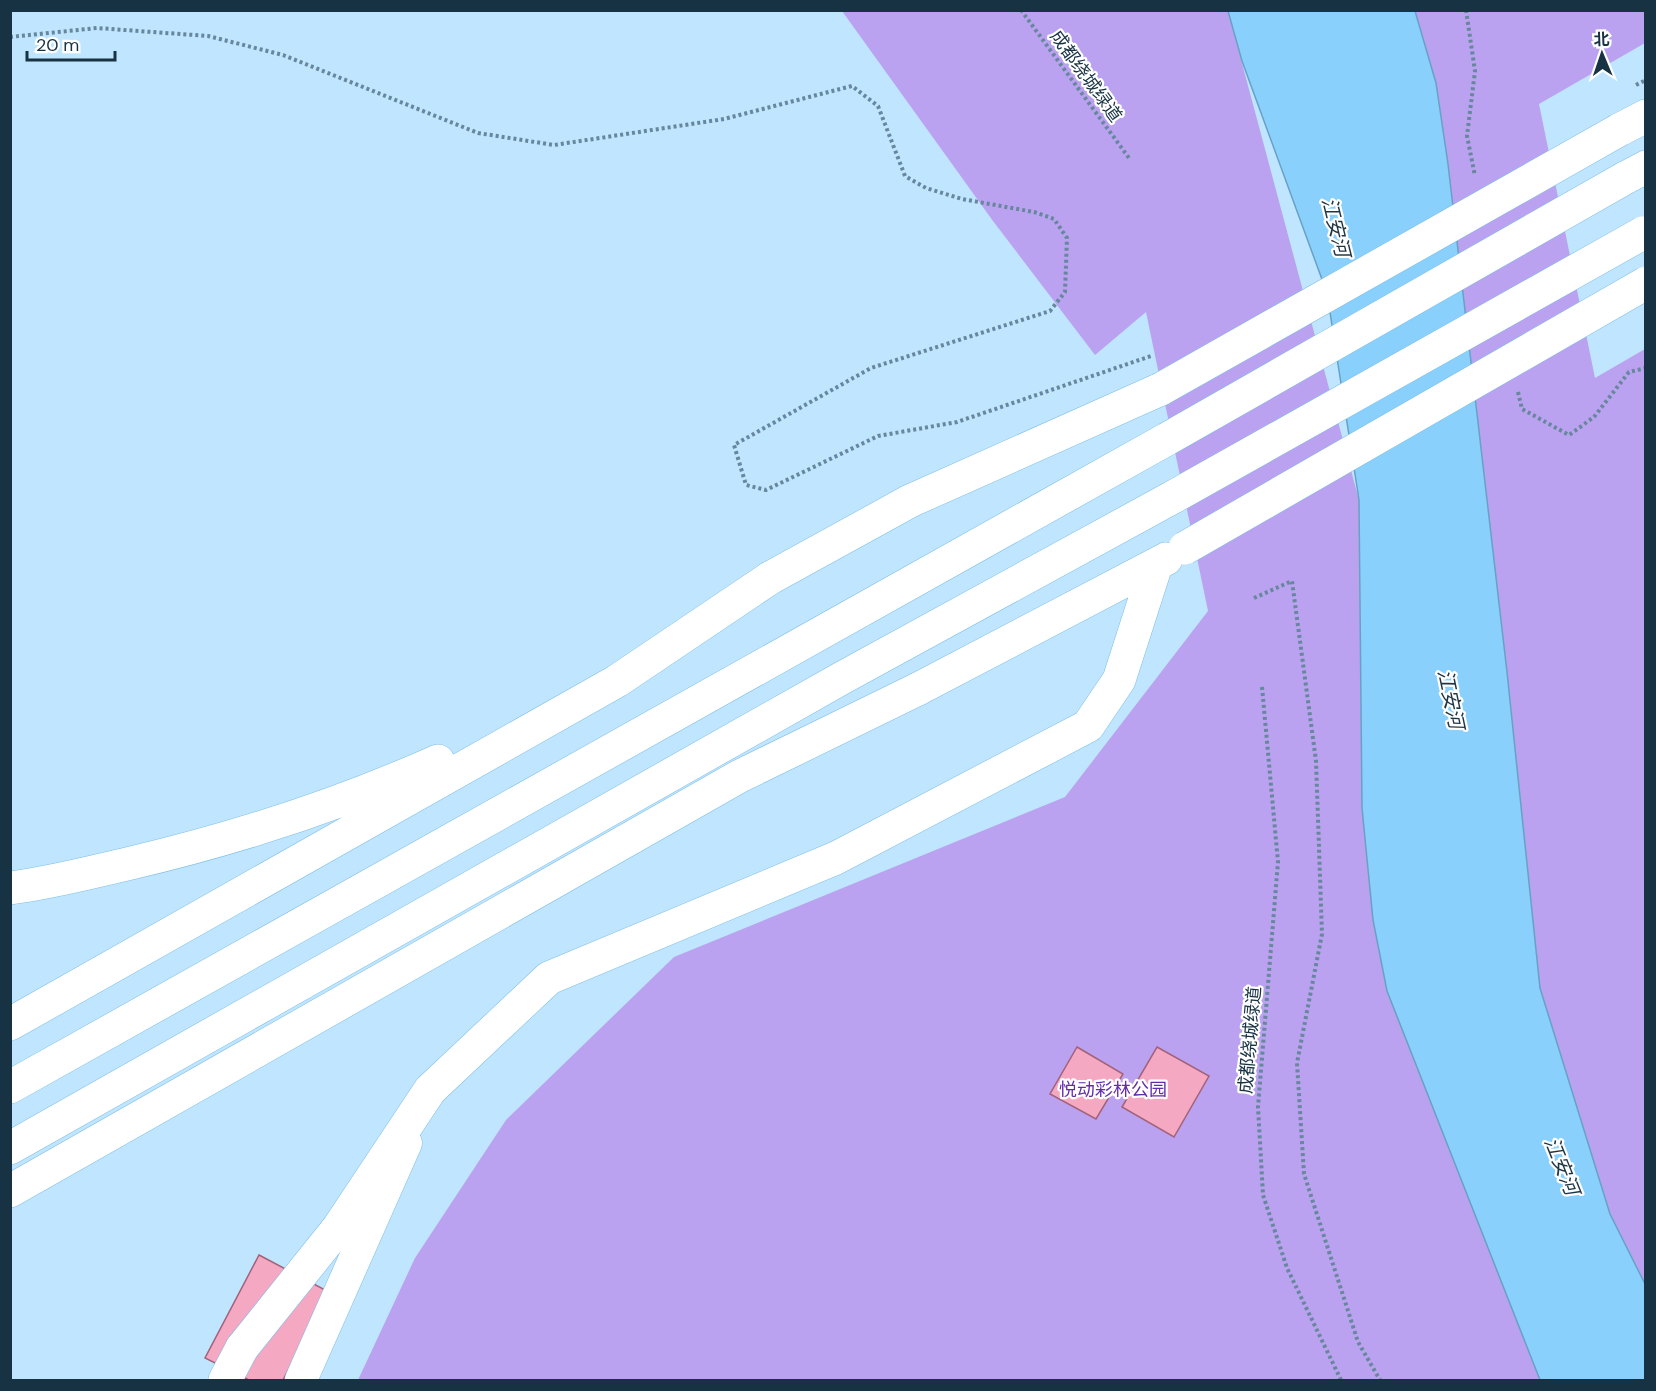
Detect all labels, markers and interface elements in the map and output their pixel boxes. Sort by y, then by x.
scale bar [27,24,116,62]
north arrow [1572,24,1632,84]
street label: 成都绕城绿道 [1045,25,1127,127]
text: 北 [1593,29,1610,50]
text: 20 m [36,33,79,57]
water label: 江安河 [1316,195,1357,263]
water label: 江安河 [1432,667,1471,735]
street label: 成都绕城绿道 [1233,985,1267,1095]
park label: 悦动彩林公园 [1059,1078,1167,1102]
water label: 江安河 [1539,1133,1587,1202]

